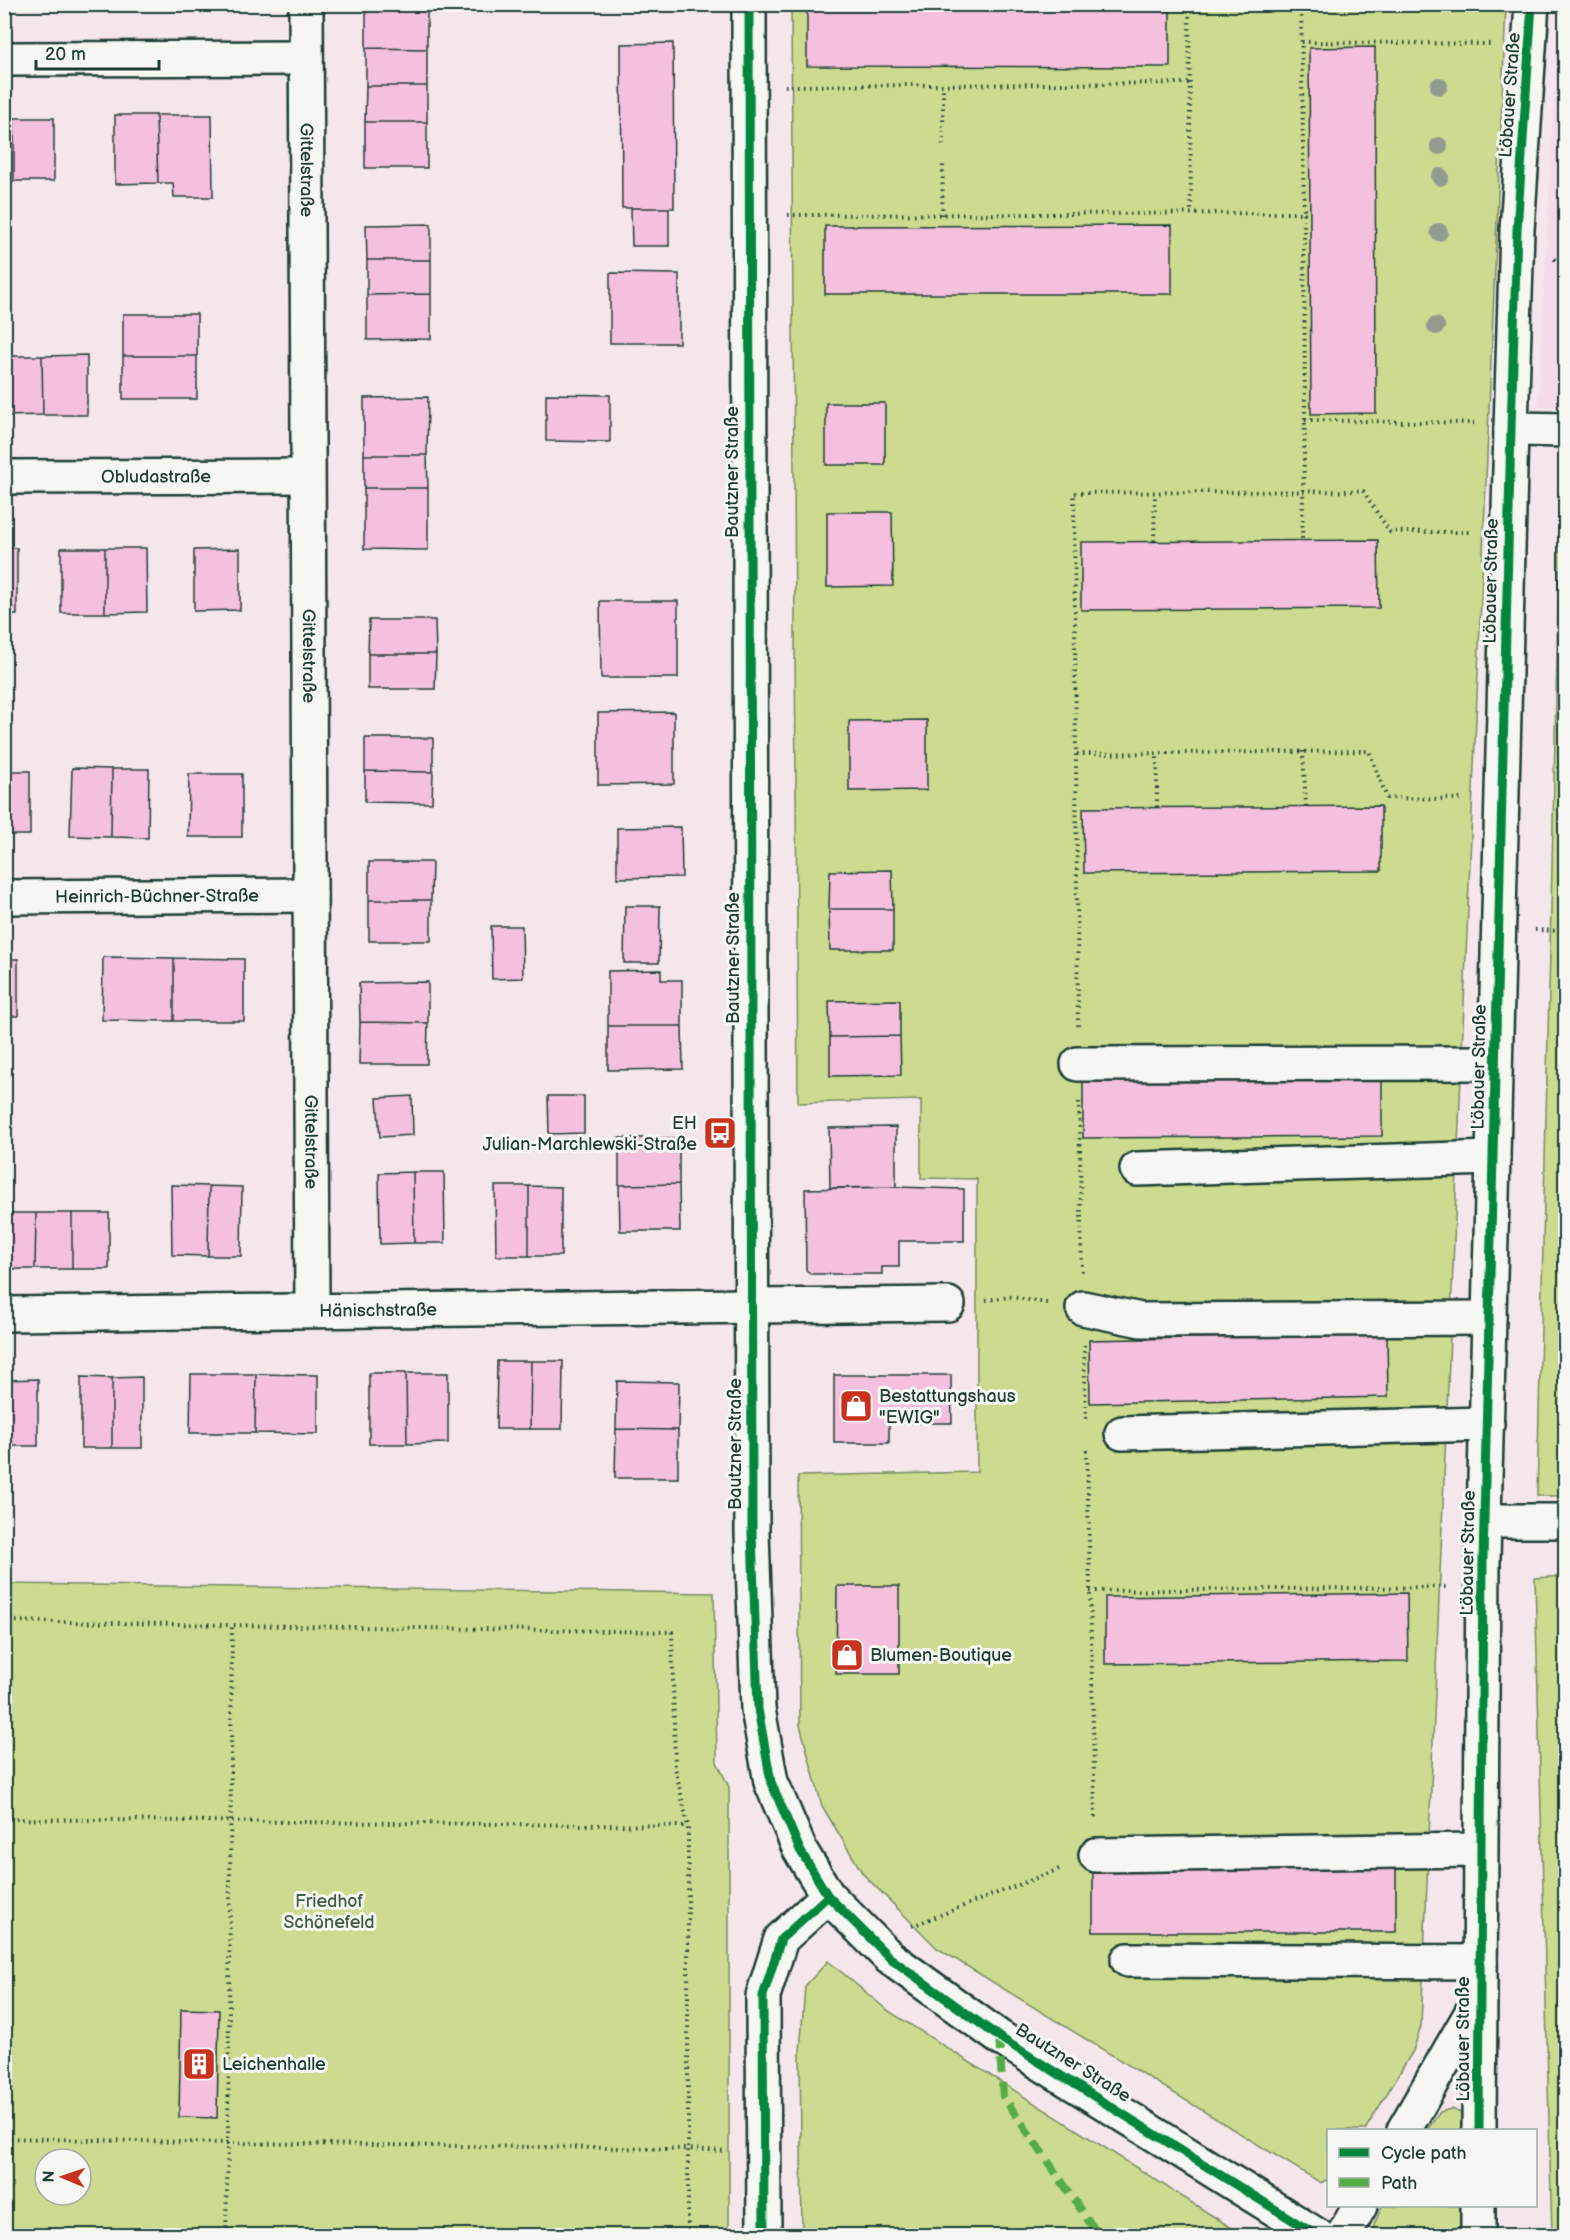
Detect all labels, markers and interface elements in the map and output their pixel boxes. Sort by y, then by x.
street label: Löbauer Straße [1495,31,1525,158]
scale bar [36,33,159,71]
text: 20 m [45,44,86,65]
street label: Gittelstraße [296,123,317,218]
street label: Bautzner Straße [722,406,743,538]
street label: Obludastraße [101,466,211,487]
street label: Löbauer Straße [1479,518,1503,644]
street label: Gittelstraße [298,609,320,704]
street label: Heinrich-Büchner-Straße [55,885,259,907]
street label: Bautzner Straße [723,892,744,1024]
street label: Löbauer Straße [1467,1004,1491,1130]
street label: Gittelstraße [301,1095,322,1190]
place label: EH Julian-Marchlewski-Straße [482,1113,697,1155]
bus stop icon: EH Julian-Marchlewski-Straße [702,1115,738,1151]
street label: Hänischstraße [319,1299,437,1321]
street label: Bautzner Straße [725,1378,746,1510]
place label: Bestattungshaus "EWIG" [879,1386,1016,1428]
shop icon: Bestattungshaus "EWIG" [838,1388,874,1424]
street label: Löbauer Straße [1456,1490,1480,1616]
shop icon: Blumen-Boutique [829,1637,865,1673]
place label: Blumen-Boutique [870,1645,1012,1666]
park label: Friedhof Schönefeld [283,1891,375,1933]
street label: Löbauer Straße [1453,1976,1474,2102]
street label: Bautzner Straße [1011,2019,1135,2107]
building icon: Leichenhalle [181,2046,217,2082]
place label: Leichenhalle [222,2054,326,2075]
legend [1327,2129,1537,2207]
text: Cycle path [1381,2143,1467,2164]
north arrow [33,2147,93,2207]
text: N [40,2170,59,2183]
text: Path [1381,2173,1417,2194]

